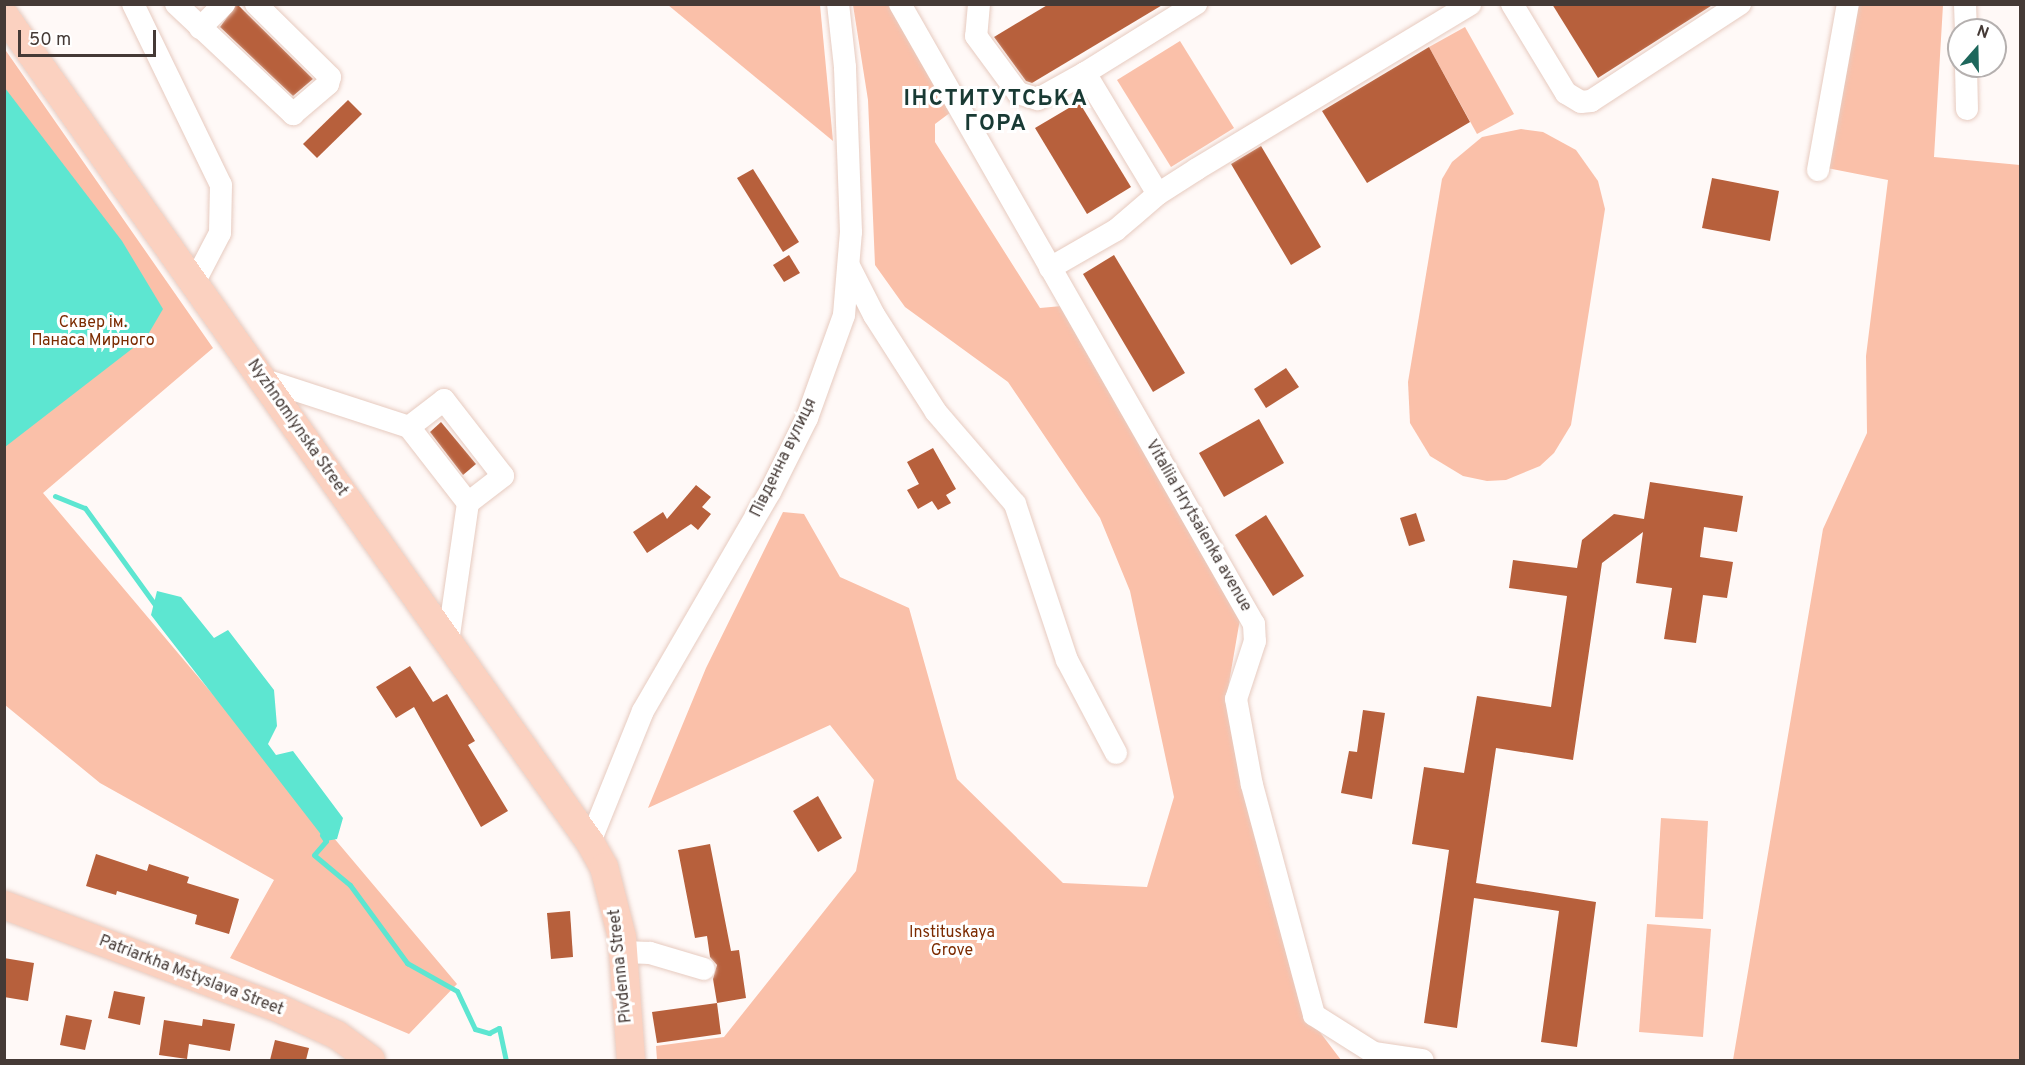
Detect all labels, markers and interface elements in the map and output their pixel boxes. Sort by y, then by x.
scale bar [21,18,159,56]
north arrow [1947,18,2007,78]
text: N [1974,22,1991,44]
text: 50 m [29,29,71,52]
district label: ІНСТИТУТСЬКА ГОРА [904,86,1088,138]
park label: Сквер ім. Панаса Мирного [31,313,155,351]
street label: Nyzhnomlynska Street [243,356,351,500]
street label: Південна вулиця [747,395,821,521]
street label: Vitaliia Hrytsaienka avenue [1141,437,1255,615]
street label: Pivdenna Street [605,908,637,1024]
park label: Іnstituskaya Grove [909,923,995,961]
street label: Patriarkha Mstyslava Street [96,932,286,1020]

